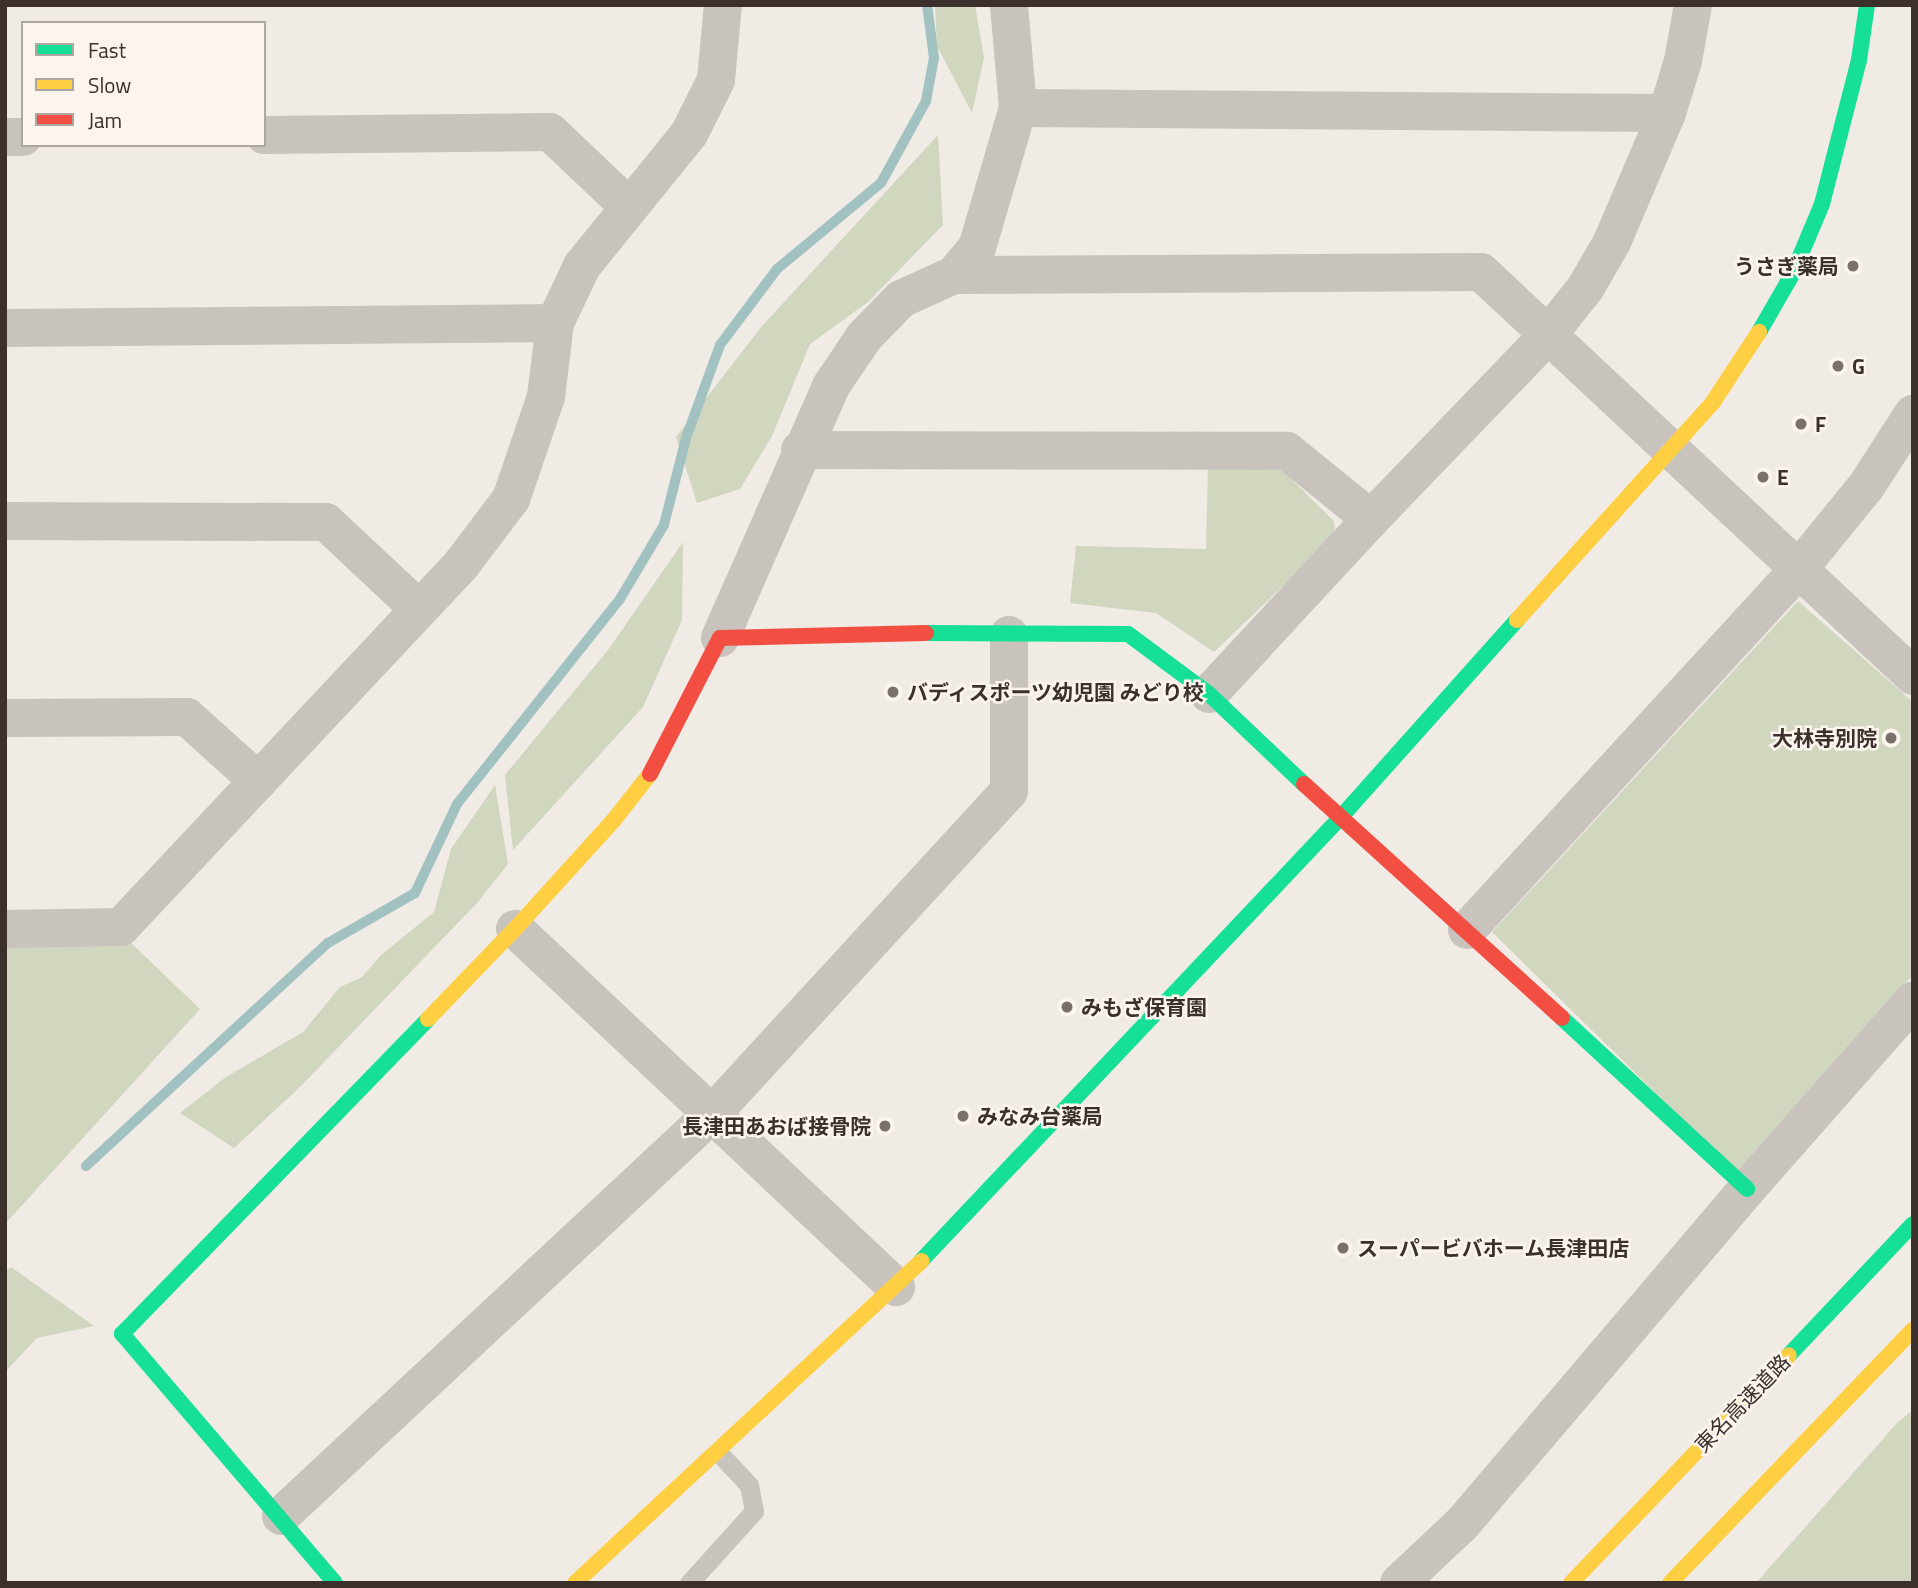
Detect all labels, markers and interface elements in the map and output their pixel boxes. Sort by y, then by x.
legend [21,21,266,147]
text: Fast [88,34,126,66]
text: Slow [88,69,131,101]
text: Jam [88,104,122,136]
place label: うさぎ薬局 [1734,253,1839,279]
marker: うさぎ薬局 [1845,258,1861,274]
place label: G [1852,353,1865,379]
marker: G [1830,358,1846,374]
place label: F [1815,411,1826,437]
marker: F [1793,416,1809,432]
place label: E [1777,464,1789,490]
marker: E [1755,469,1771,485]
place label: バディスポーツ幼児園 みどり校 [907,679,1206,705]
marker: バディスポーツ幼児園 みどり校 [885,684,901,700]
place label: 大林寺別院 [1772,725,1877,751]
marker: 大林寺別院 [1883,730,1899,746]
place label: みもざ保育園 [1081,994,1207,1020]
marker: みもざ保育園 [1059,999,1075,1015]
place label: みなみ台薬局 [977,1103,1103,1129]
marker: みなみ台薬局 [955,1108,971,1124]
place label: 長津田あおば接骨院 [682,1113,871,1139]
marker: 長津田あおば接骨院 [877,1118,893,1134]
place label: スーパービバホーム長津田店 [1357,1235,1630,1261]
marker: スーパービバホーム長津田店 [1335,1240,1351,1256]
street label: 東名高速道路 [1689,1349,1795,1457]

